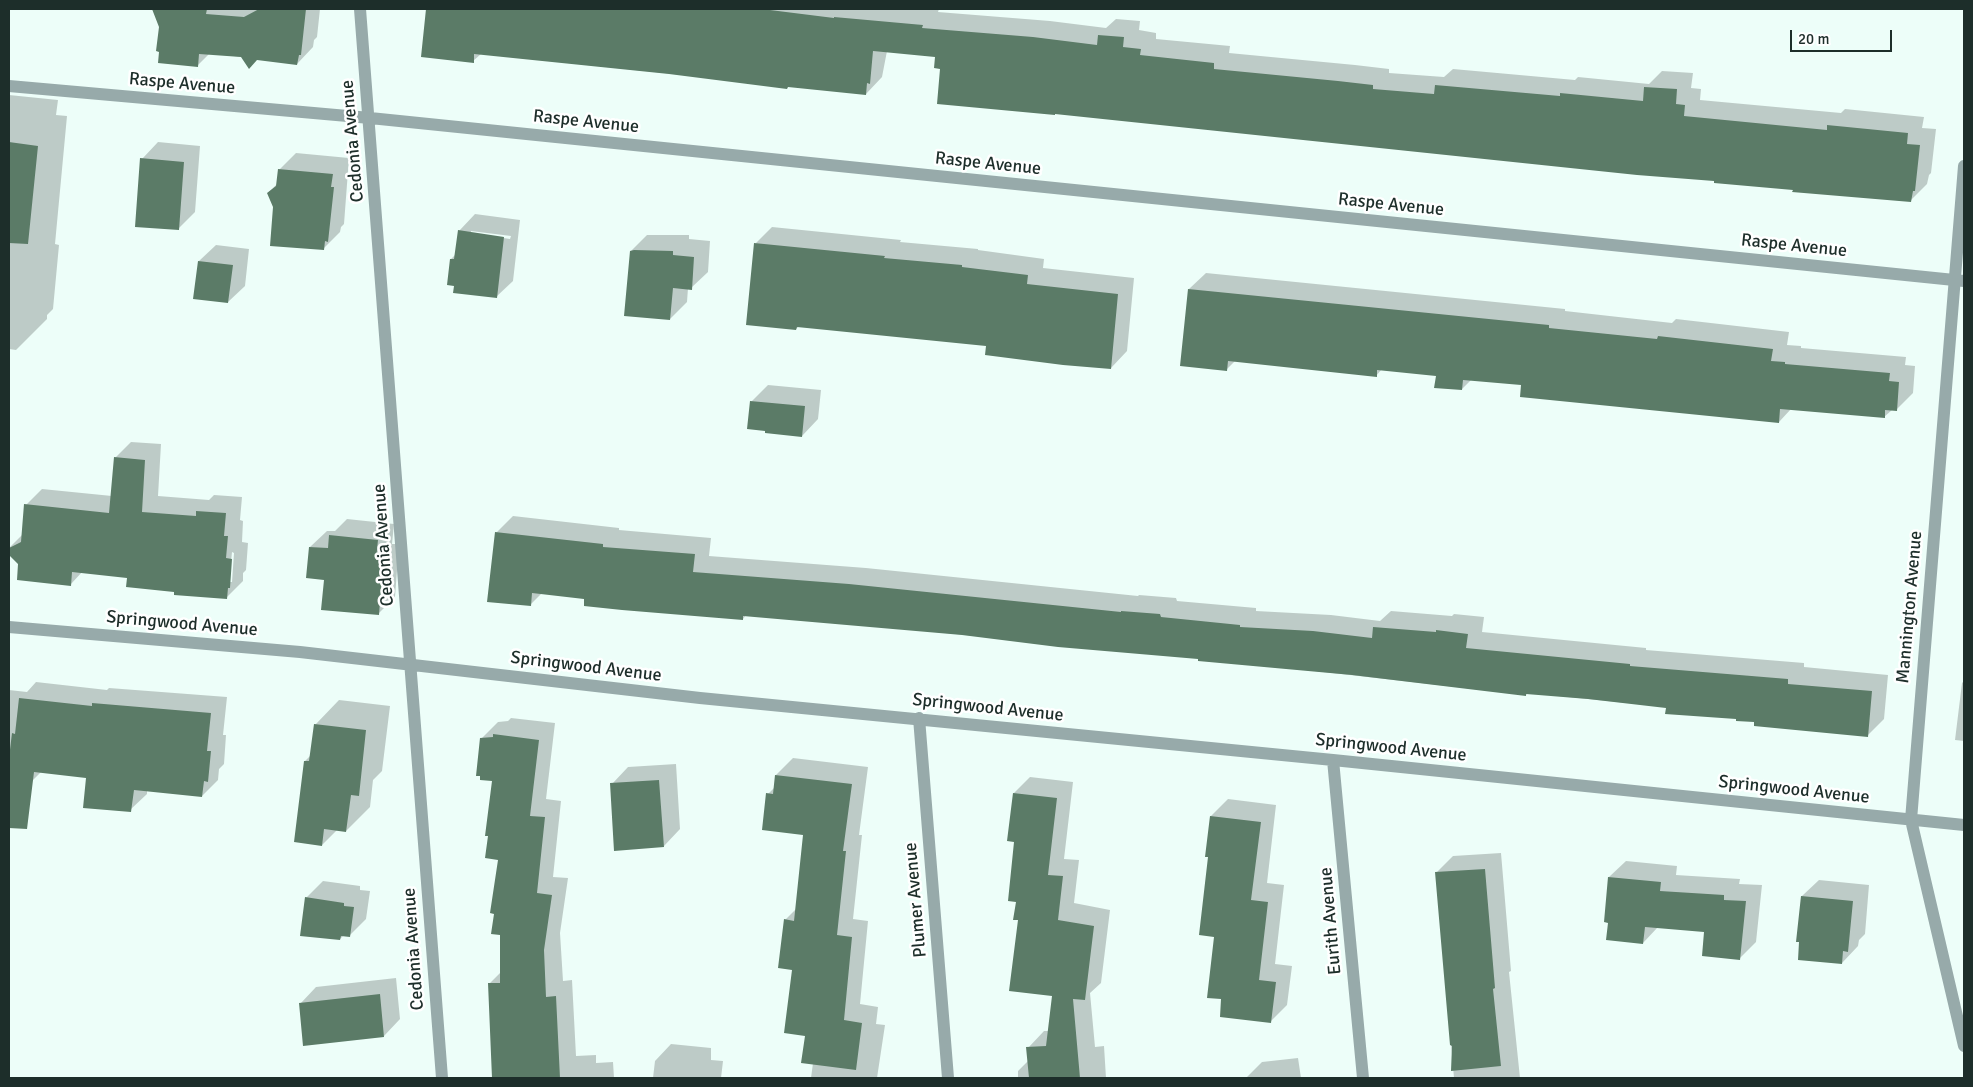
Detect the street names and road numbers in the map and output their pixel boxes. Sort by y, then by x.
street label: Raspe Avenue [128,69,236,99]
street label: Cedonia Avenue [337,79,369,203]
street label: Raspe Avenue [532,106,640,138]
street label: Raspe Avenue [934,148,1042,180]
street label: Raspe Avenue [1337,189,1445,221]
street label: Raspe Avenue [1740,230,1848,262]
street label: Cedonia Avenue [369,483,399,607]
street label: Mannington Avenue [1893,530,1927,684]
street label: Springwood Avenue [105,607,259,641]
street label: Springwood Avenue [509,647,663,687]
street label: Springwood Avenue [911,689,1065,727]
street label: Springwood Avenue [1314,729,1468,767]
street label: Springwood Avenue [1717,771,1871,809]
street label: Plumer Avenue [900,842,932,958]
street label: Eurith Avenue [1316,866,1346,976]
street label: Cedonia Avenue [399,887,429,1011]

